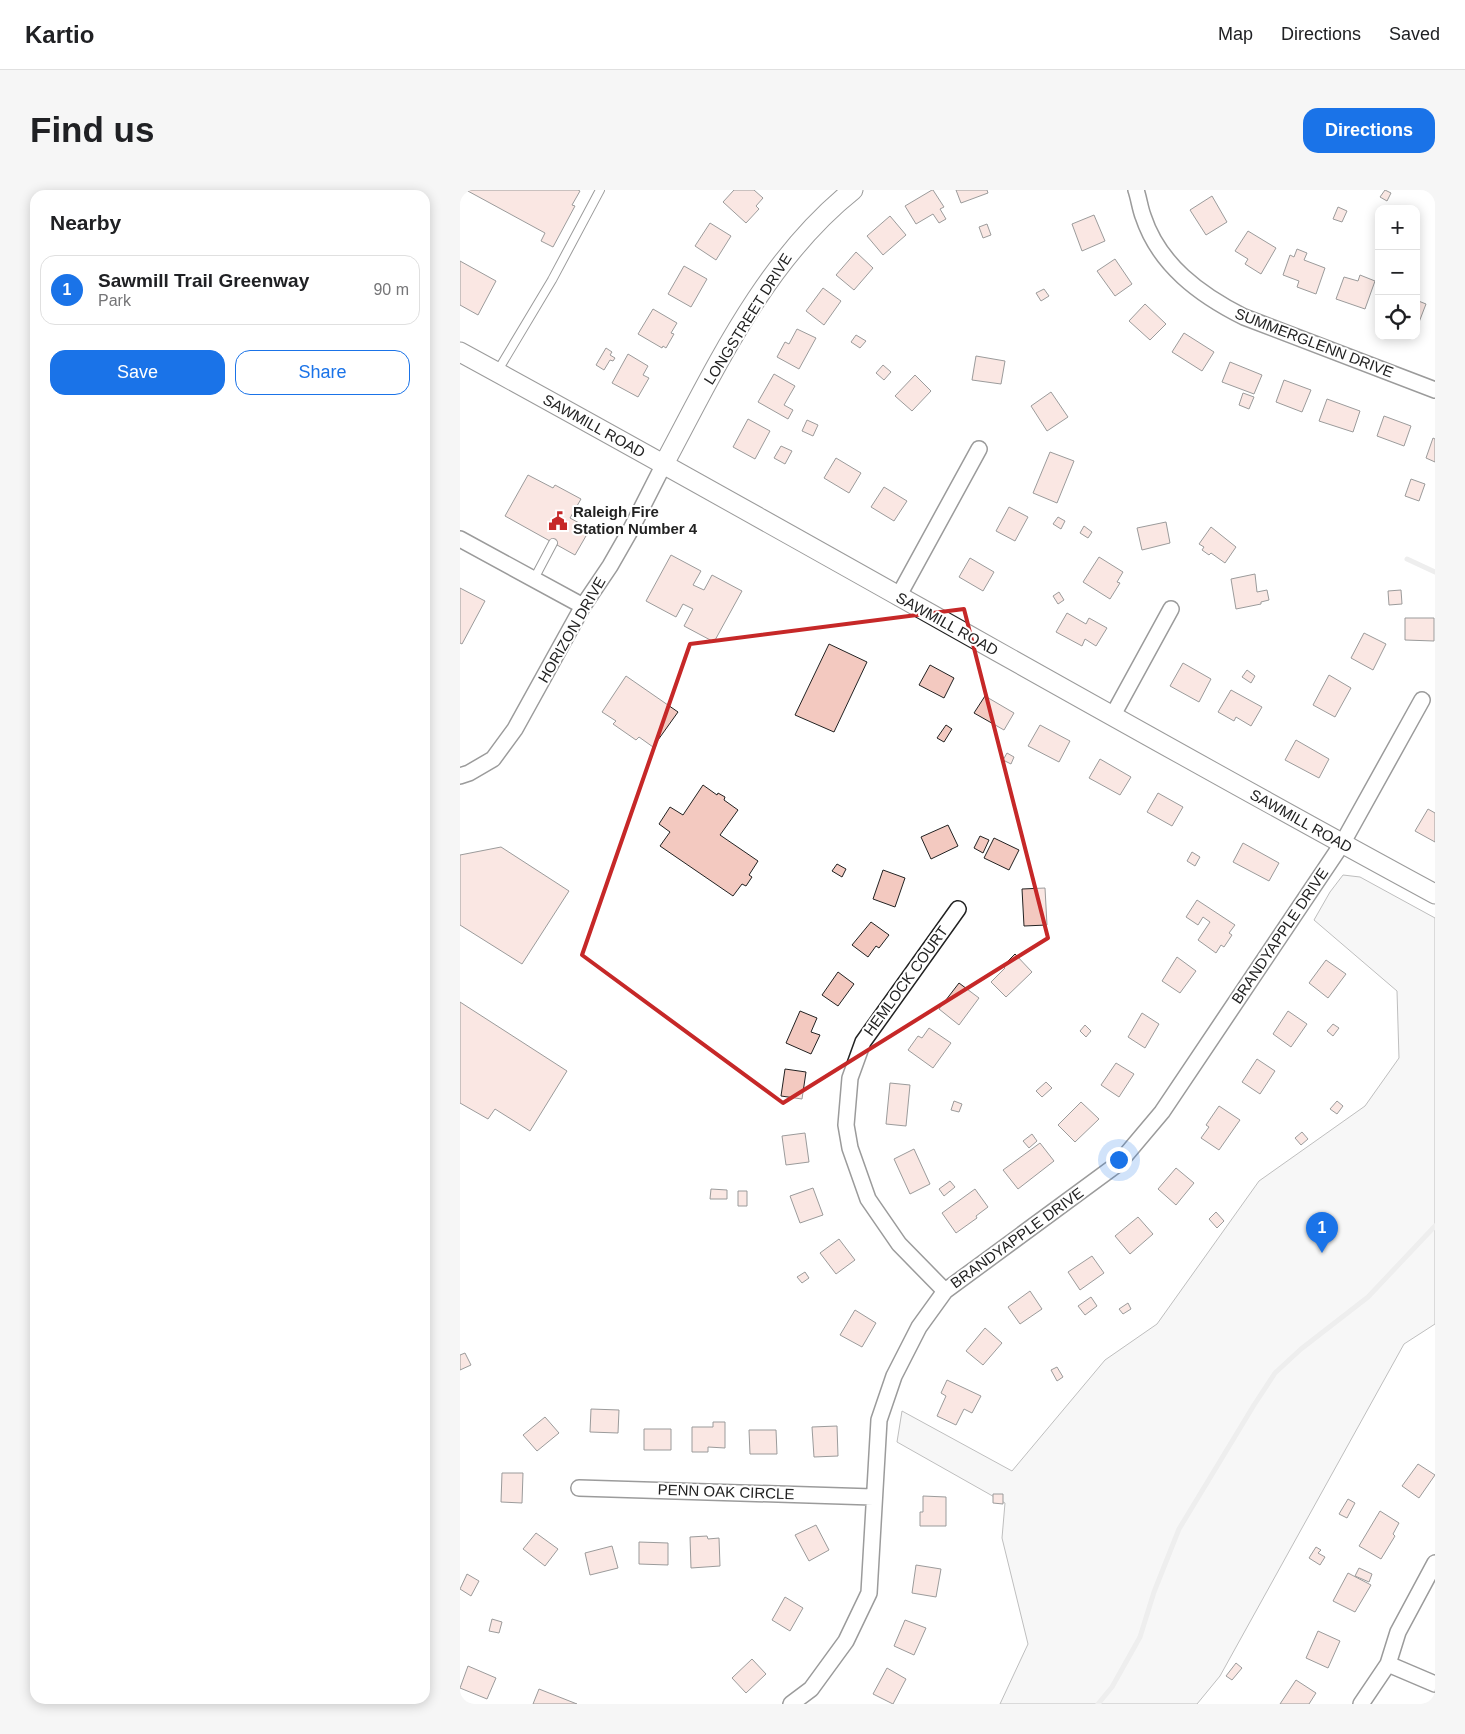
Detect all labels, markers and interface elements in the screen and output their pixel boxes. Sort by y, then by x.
text: Kartio [25,21,94,48]
text: Map [1218,24,1253,44]
text: Directions [1281,24,1361,44]
text: Saved [1389,24,1440,44]
button: Directions [1303,108,1435,153]
text: Find us [30,110,154,149]
map controls [1375,205,1420,340]
button: + [1375,205,1420,250]
text: Nearby [50,211,121,234]
street label: LONGSTREET DRIVE [700,250,795,387]
button: − [1375,250,1420,295]
text: Sawmill Trail Greenway [98,270,309,291]
text: 1 [63,281,71,298]
text: 90 m [373,281,409,298]
text: Park [98,292,131,309]
button: locate [1375,295,1420,340]
street label: SUMMERGLENN DRIVE [1233,304,1396,381]
button: Save [50,350,225,395]
button: Share [235,350,410,395]
street label: SAWMILL ROAD [540,391,648,461]
place label: Raleigh Fire Station Number 4 [573,503,698,537]
public building icon: Raleigh Fire Station Number 4 [547,510,569,532]
street label: HORIZON DRIVE [534,574,609,686]
street label: SAWMILL ROAD [893,589,1001,659]
street label: SAWMILL ROAD [1247,786,1355,856]
street label: BRANDYAPPLE DRIVE [1228,865,1331,1007]
street label: HEMLOCK COURT [860,923,951,1039]
your location [1106,1147,1132,1173]
street label: BRANDYAPPLE DRIVE [947,1184,1086,1291]
pin: 1 [1306,1212,1338,1253]
street label: PENN OAK CIRCLE [657,1481,795,1502]

